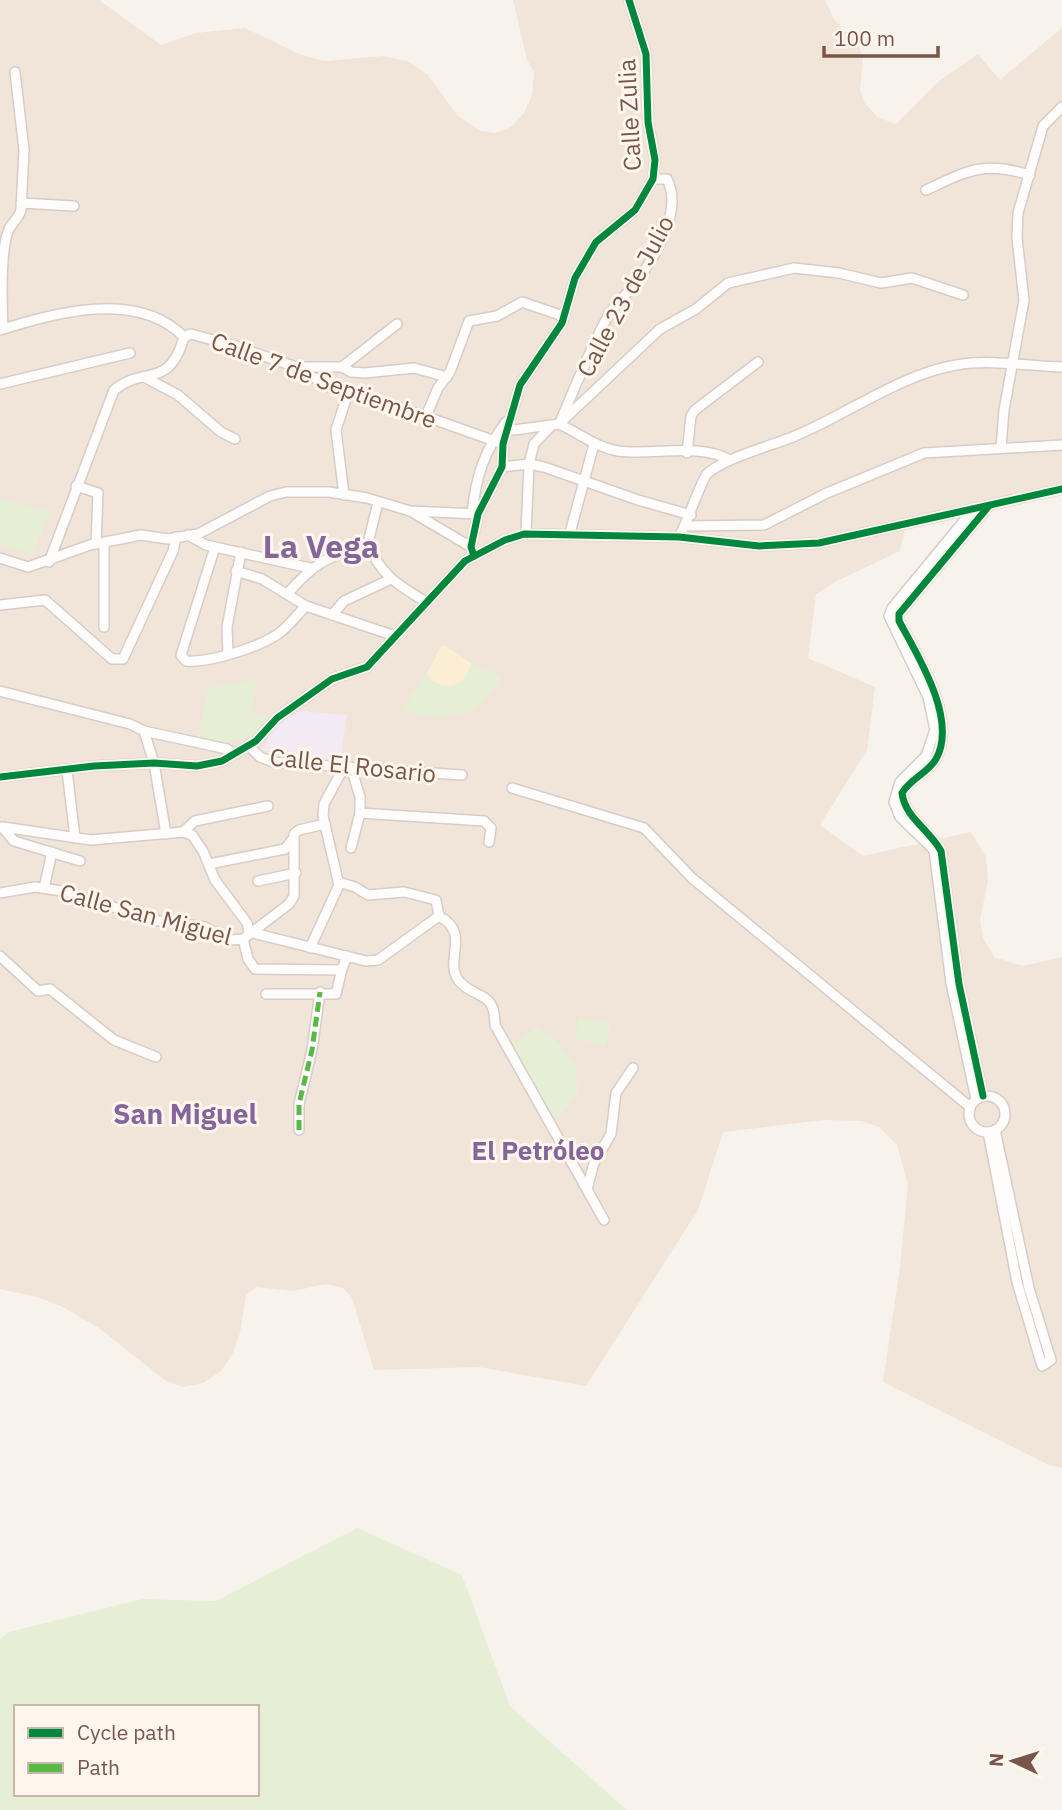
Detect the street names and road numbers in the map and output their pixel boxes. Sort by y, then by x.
street label: Calle Zulia [610,58,648,172]
street label: Calle 23 de Julio [569,210,681,382]
street label: Calle 7 de Septiembre [207,324,441,436]
street label: Calle El Rosario [268,740,438,790]
street label: Calle San Miguel [56,876,236,952]

